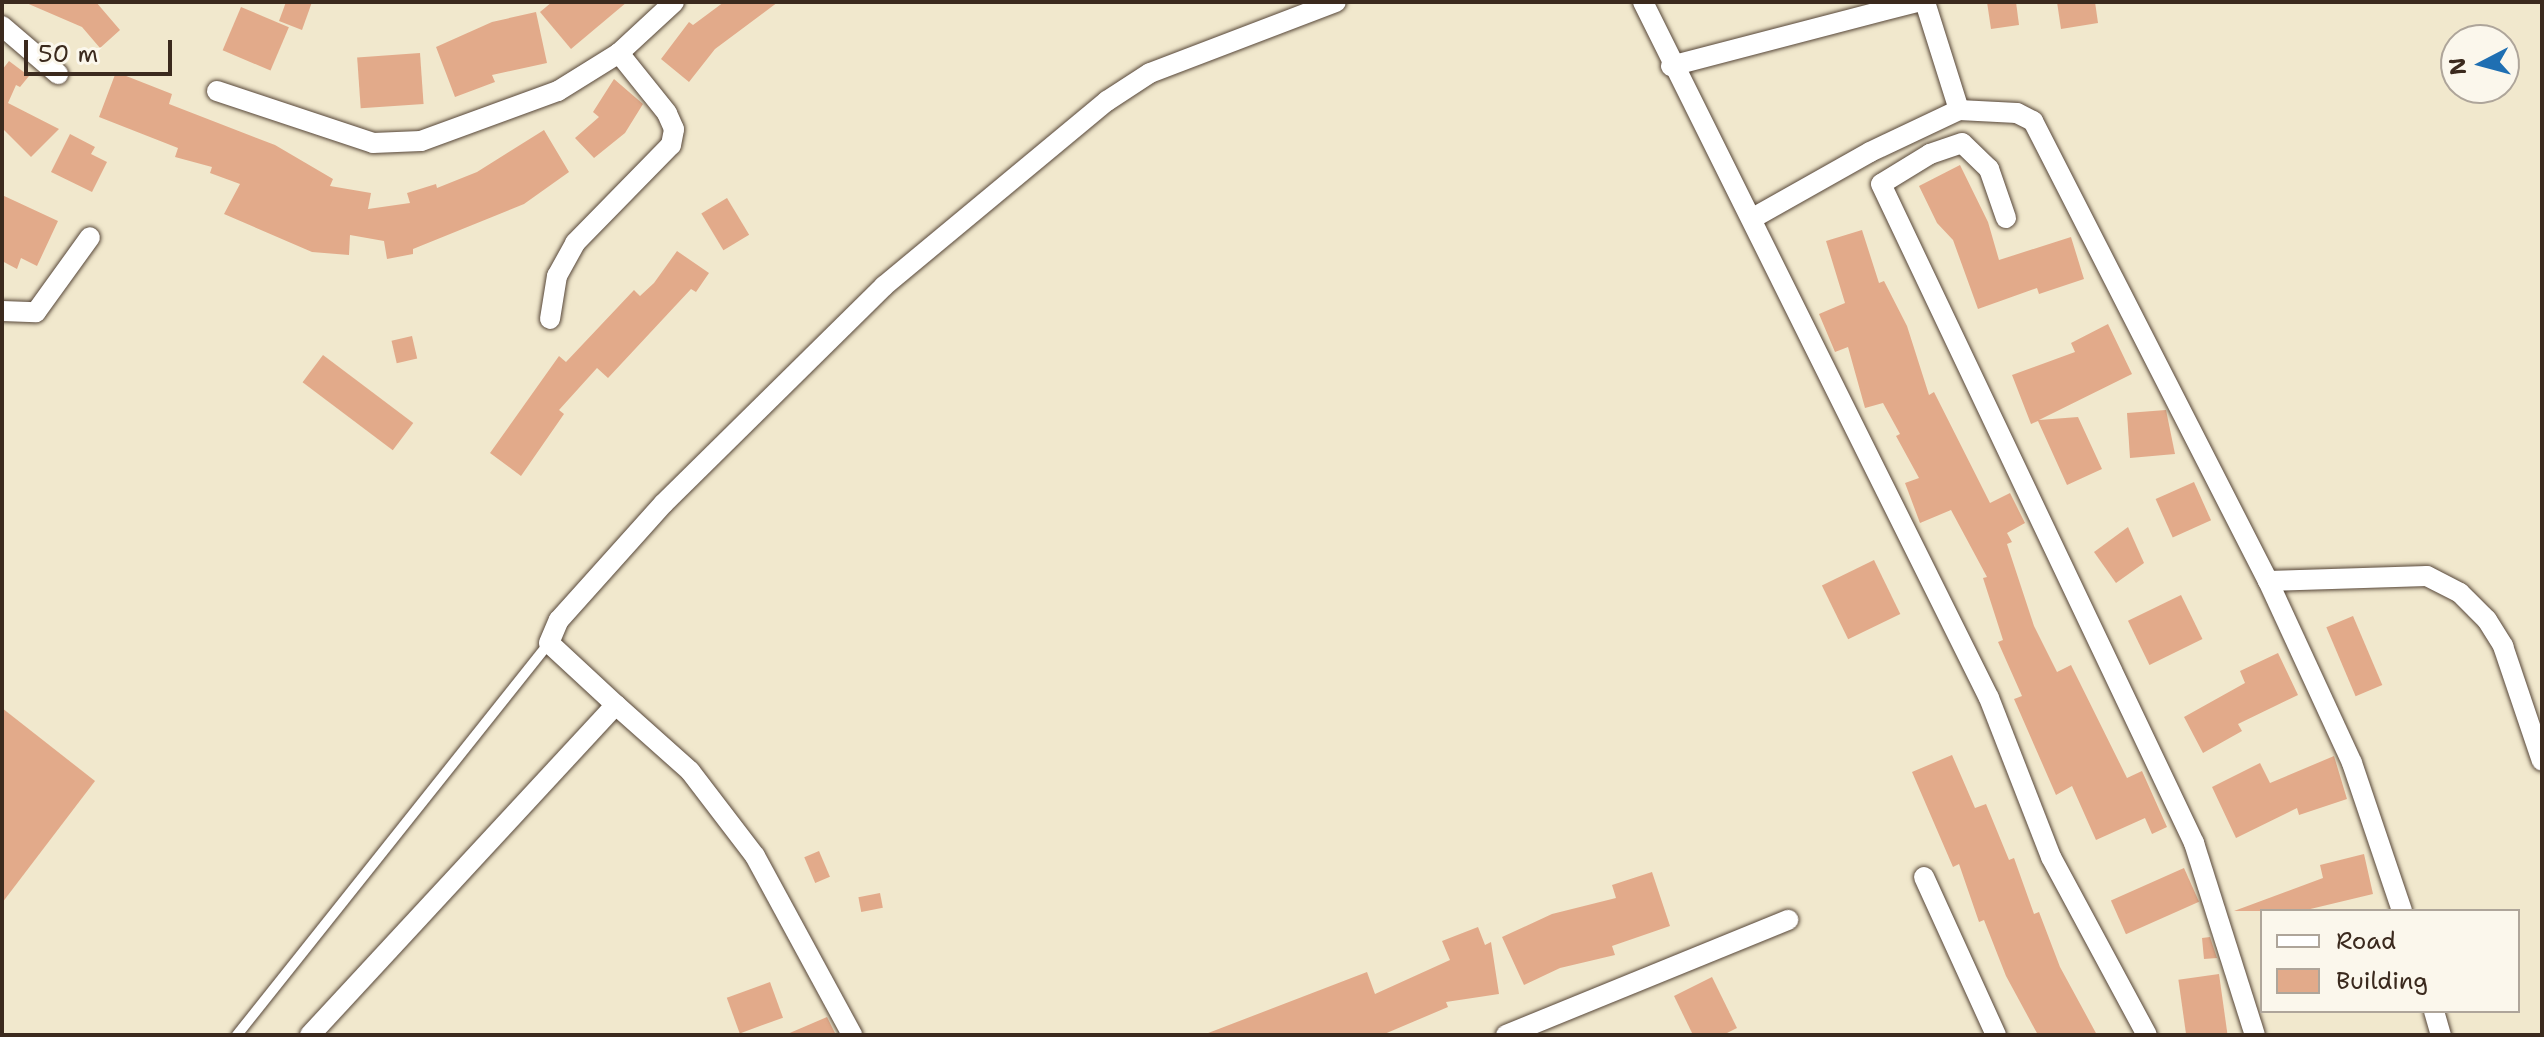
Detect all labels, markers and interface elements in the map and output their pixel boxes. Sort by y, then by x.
scale bar [28,24,176,74]
north arrow [2440,24,2520,104]
text: 50 m [38,38,98,70]
text: N [2442,56,2473,77]
legend [2260,909,2520,1013]
text: Road [2336,925,2396,957]
text: Building [2336,965,2428,997]

